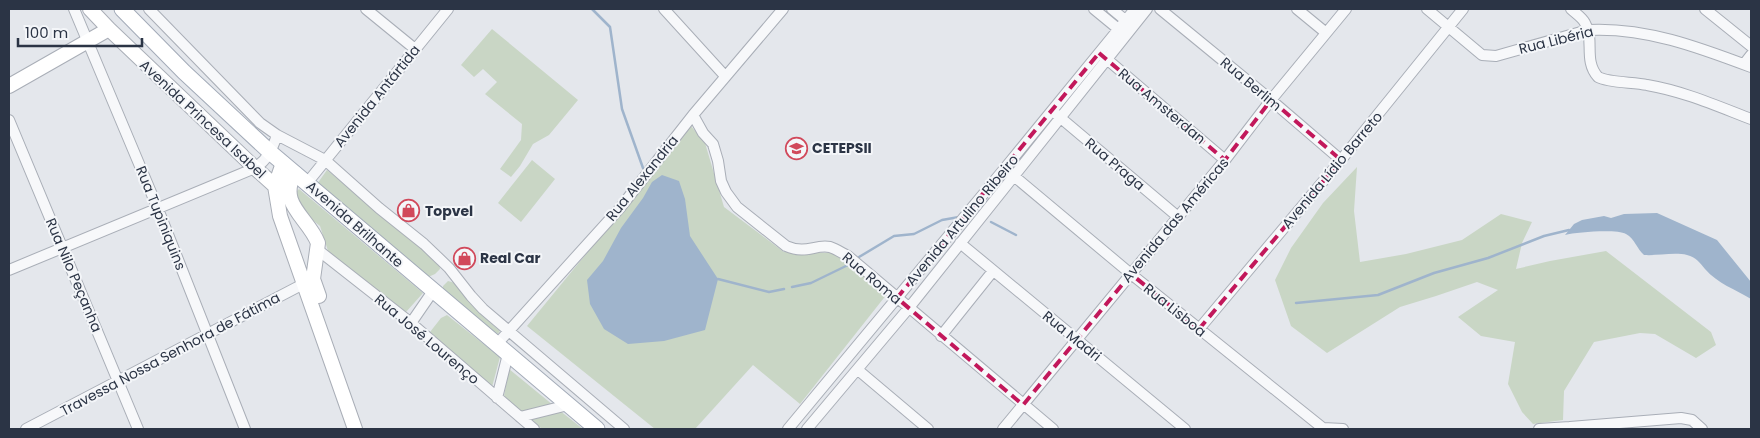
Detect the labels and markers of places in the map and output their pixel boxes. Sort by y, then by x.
school or university icon: CETEPSII [784,136,808,160]
place label: CETEPSII [812,138,872,158]
shop icon: Topvel [397,199,421,223]
place label: Topvel [425,201,473,221]
shop icon: Real Car [452,246,476,270]
place label: Real Car [480,248,541,268]

